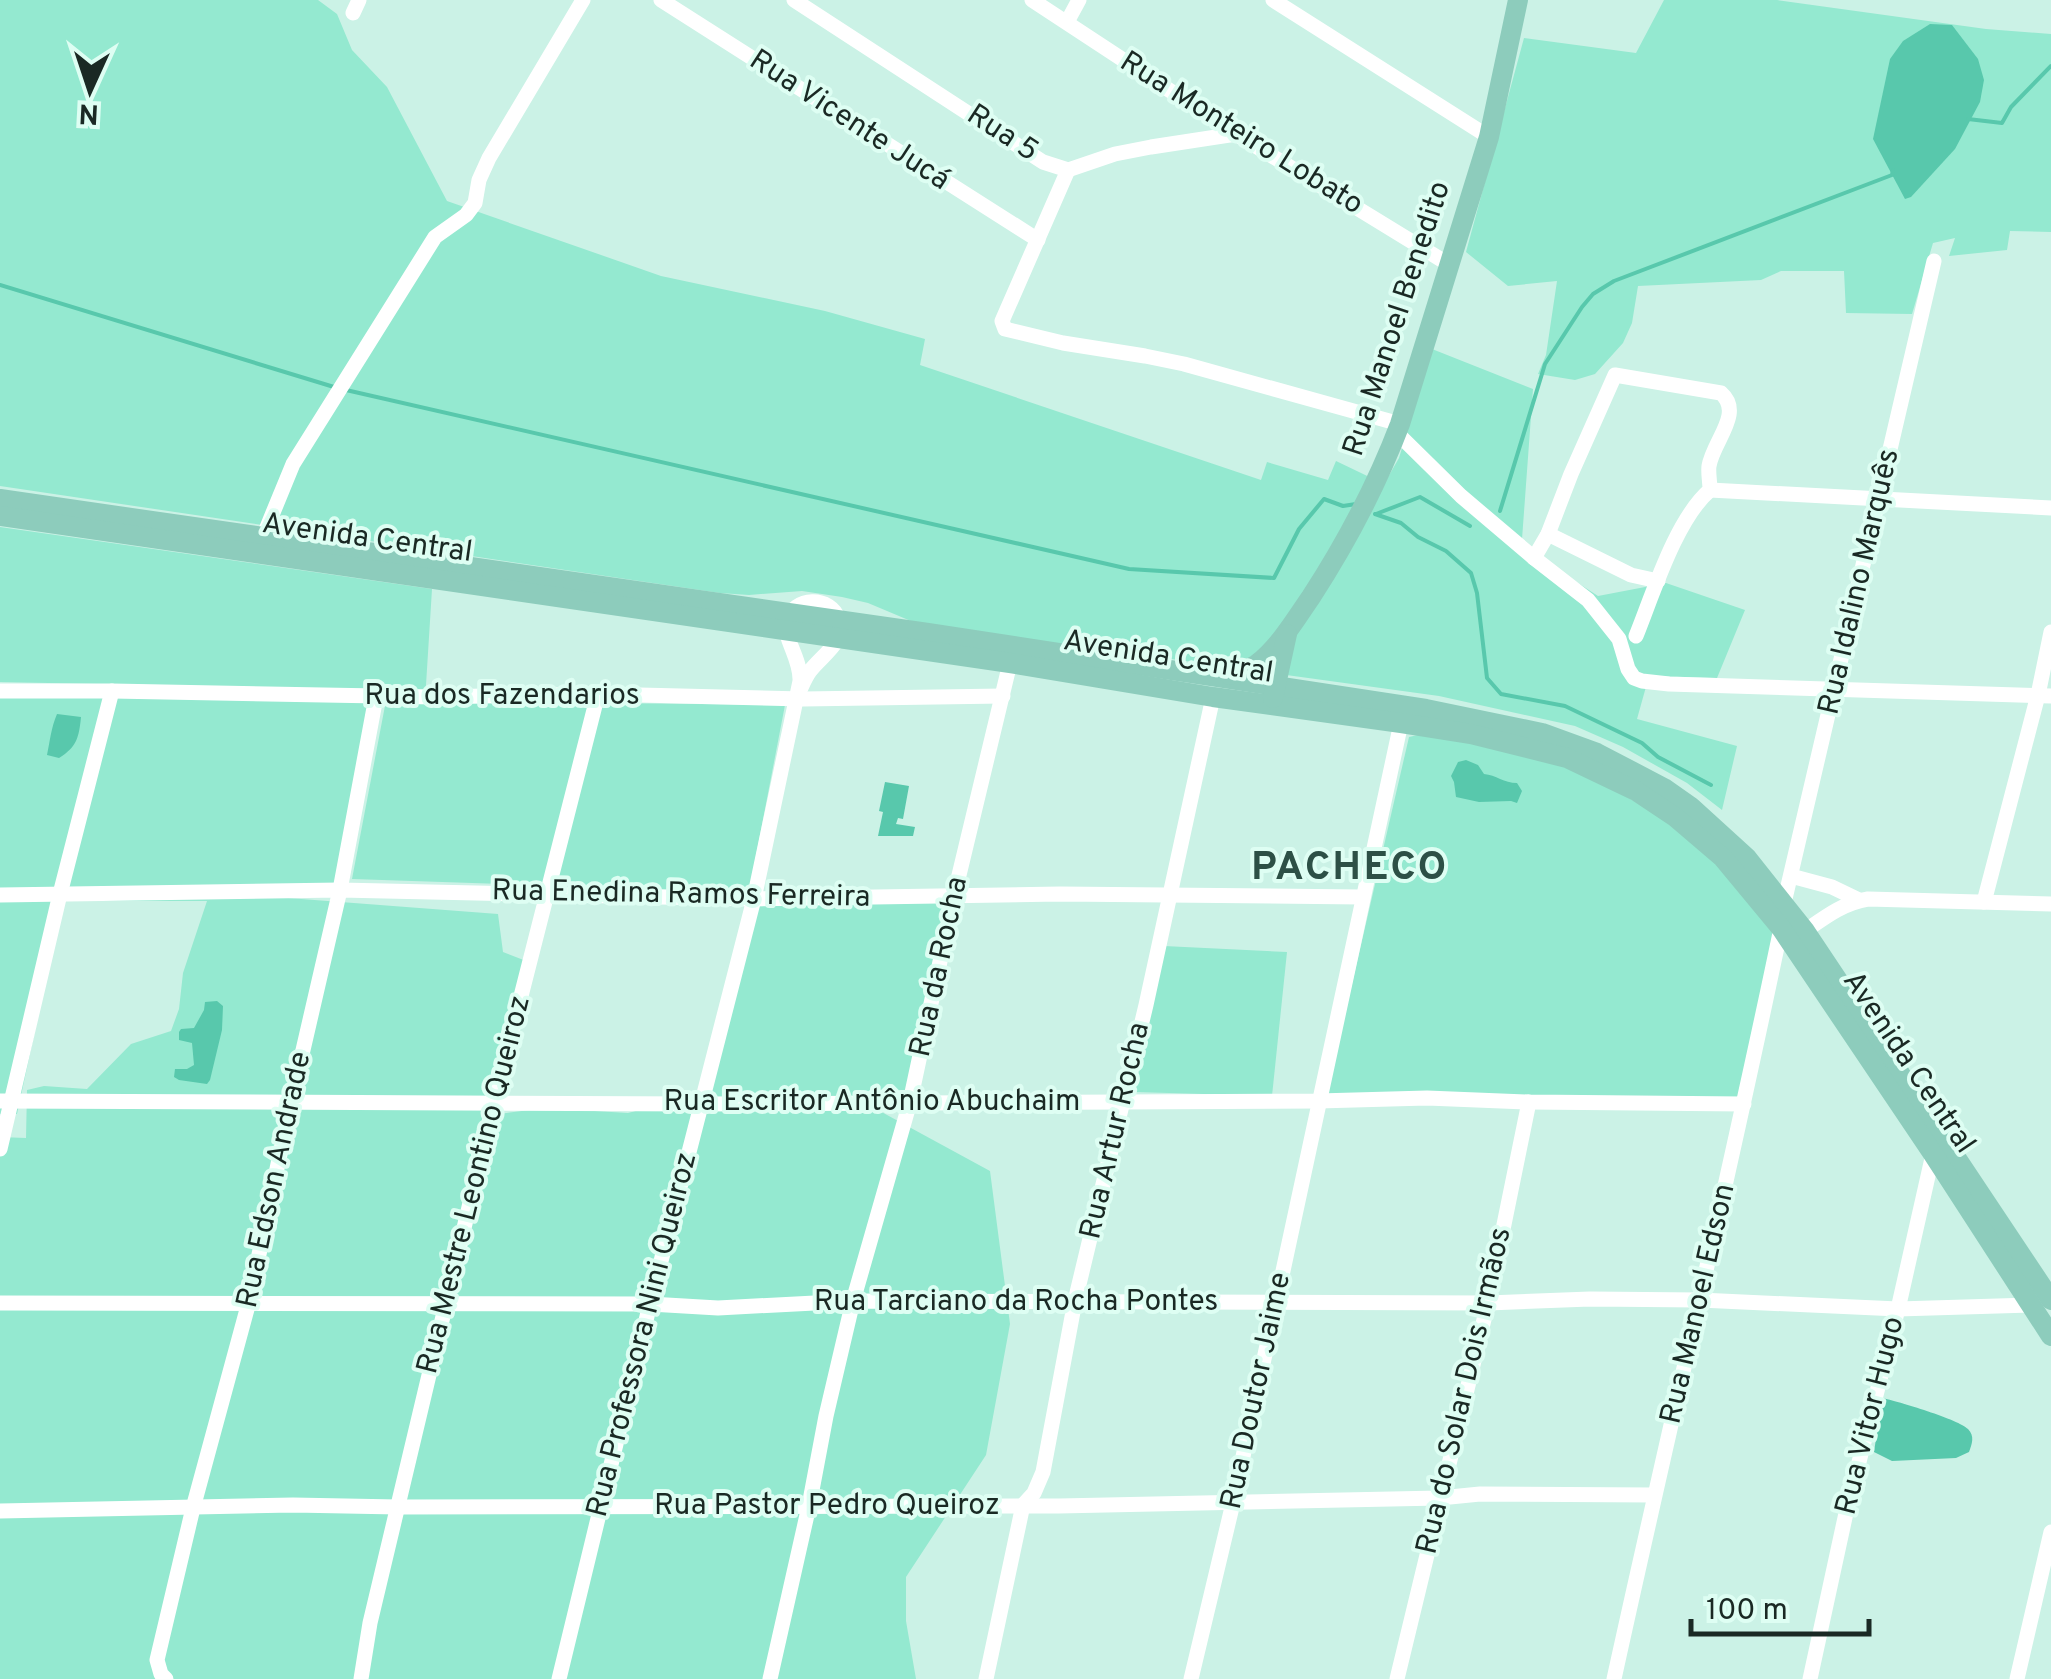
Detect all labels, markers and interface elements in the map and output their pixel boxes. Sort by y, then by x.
north arrow [40,40,140,140]
street label: Rua Vicente Jucá [742,42,956,200]
street label: Rua Monteiro Lobato [1112,44,1370,224]
text: N [78,93,100,130]
street label: Rua 5 [959,97,1045,171]
street label: Rua Manoel Benedito [1336,177,1460,461]
street label: Rua Idalino Marquês [1811,445,1909,719]
street label: Avenida Central [259,506,475,572]
street label: Avenida Central [1060,623,1276,693]
street label: Rua dos Fazendarios [364,678,640,715]
district label: PACHECO [1251,844,1449,894]
street label: Rua Enedina Ramos Ferreira [491,873,871,917]
street label: Rua da Rocha [903,873,977,1061]
street label: Avenida Central [1833,965,1983,1161]
street label: Rua Mestre Leontino Queiroz [410,992,540,1378]
street label: Rua Artur Rocha [1073,1019,1159,1243]
street label: Rua Edson Andrade [230,1048,320,1312]
street label: Rua Escritor Antônio Abuchaim [664,1084,1080,1121]
street label: Rua Professora Nini Queiroz [580,1149,706,1521]
street label: Rua Manoel Edson [1653,1180,1745,1428]
street label: Rua do Solar Dois Irmãos [1409,1224,1521,1558]
street label: Rua Doutor Jaime [1214,1269,1300,1513]
street label: Rua Tarciano da Rocha Pontes [814,1284,1218,1321]
street label: Rua Vitor Hugo [1828,1313,1914,1519]
street label: Rua Pastor Pedro Queiroz [654,1488,1000,1525]
scale bar [1691,1574,1868,1636]
text: 100 m [1706,1593,1788,1630]

